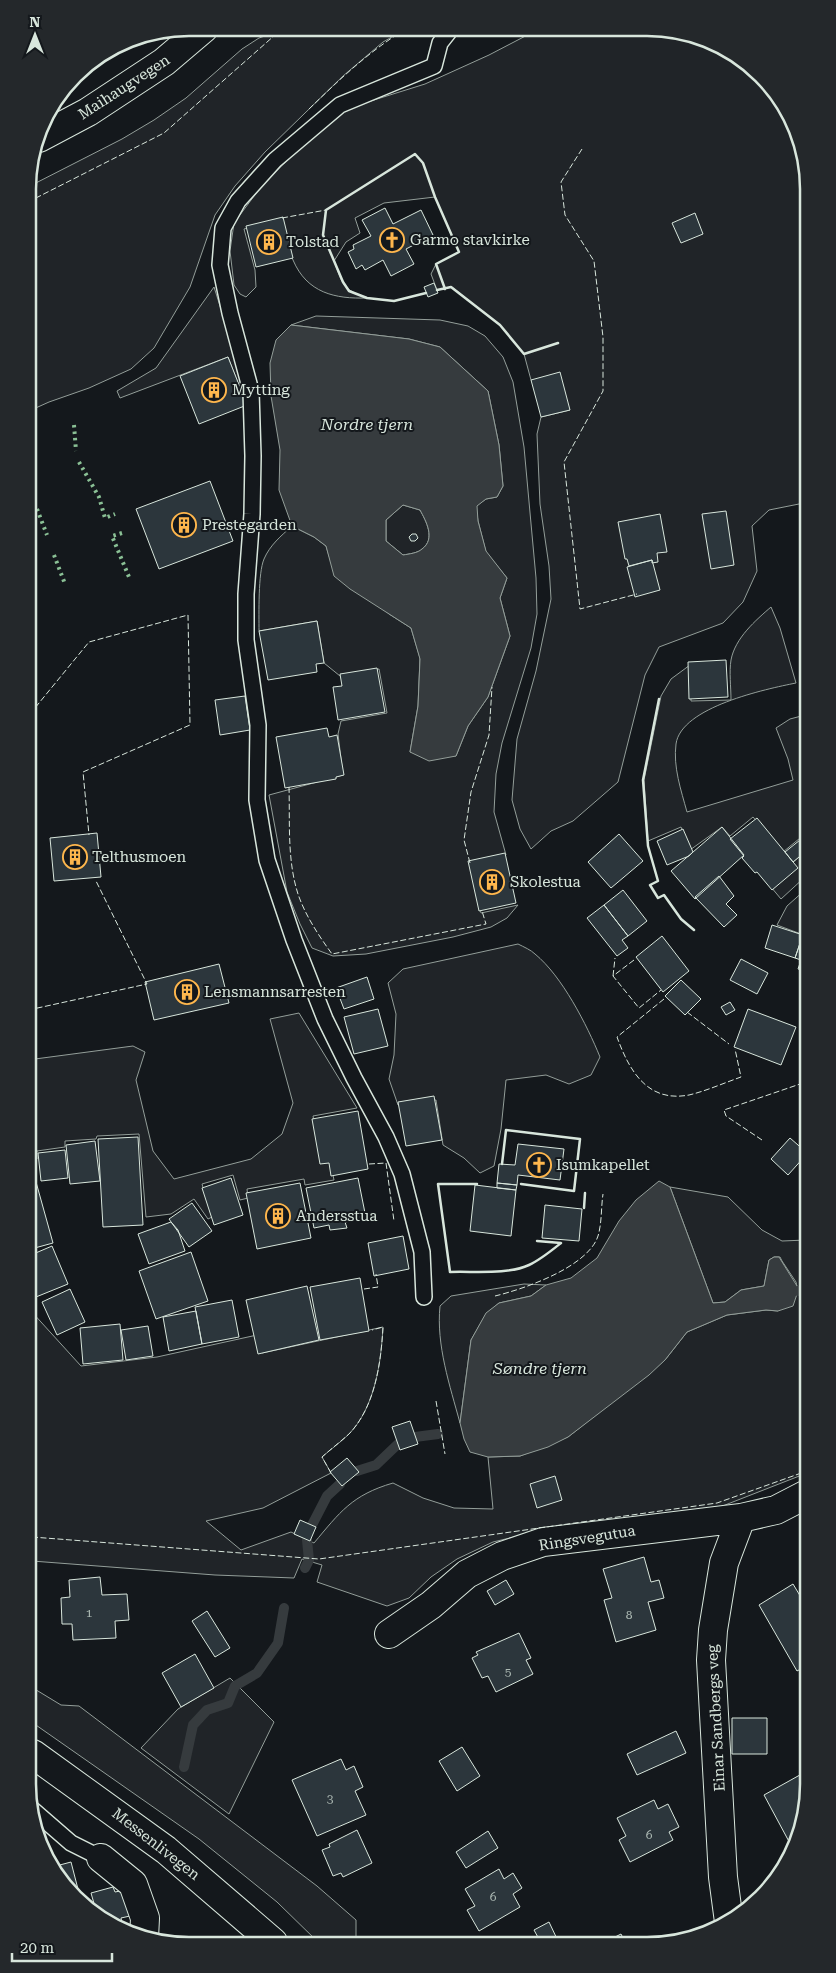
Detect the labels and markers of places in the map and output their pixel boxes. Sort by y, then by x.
church icon: Garmo stavkirke [379,227,405,253]
building icon: Tolstad [256,229,282,255]
place label: Garmo stavkirke [410,231,530,249]
place label: Tolstad [286,233,340,251]
building icon: Mytting [201,377,227,403]
place label: Mytting [232,381,290,399]
building icon: Prestegarden [171,512,197,538]
place label: Prestegarden [202,516,297,534]
building icon: Telthusmoen [62,844,88,870]
place label: Telthusmoen [92,848,187,866]
building icon: Skolestua [479,869,505,895]
place label: Skolestua [510,873,581,891]
building icon: Lensmannsarresten [174,979,200,1005]
place label: Lensmannsarresten [204,983,346,1001]
church icon: Isumkapellet [526,1152,552,1178]
place label: Isumkapellet [556,1156,650,1174]
building icon: Andersstua [265,1203,291,1229]
place label: Andersstua [296,1207,377,1225]

